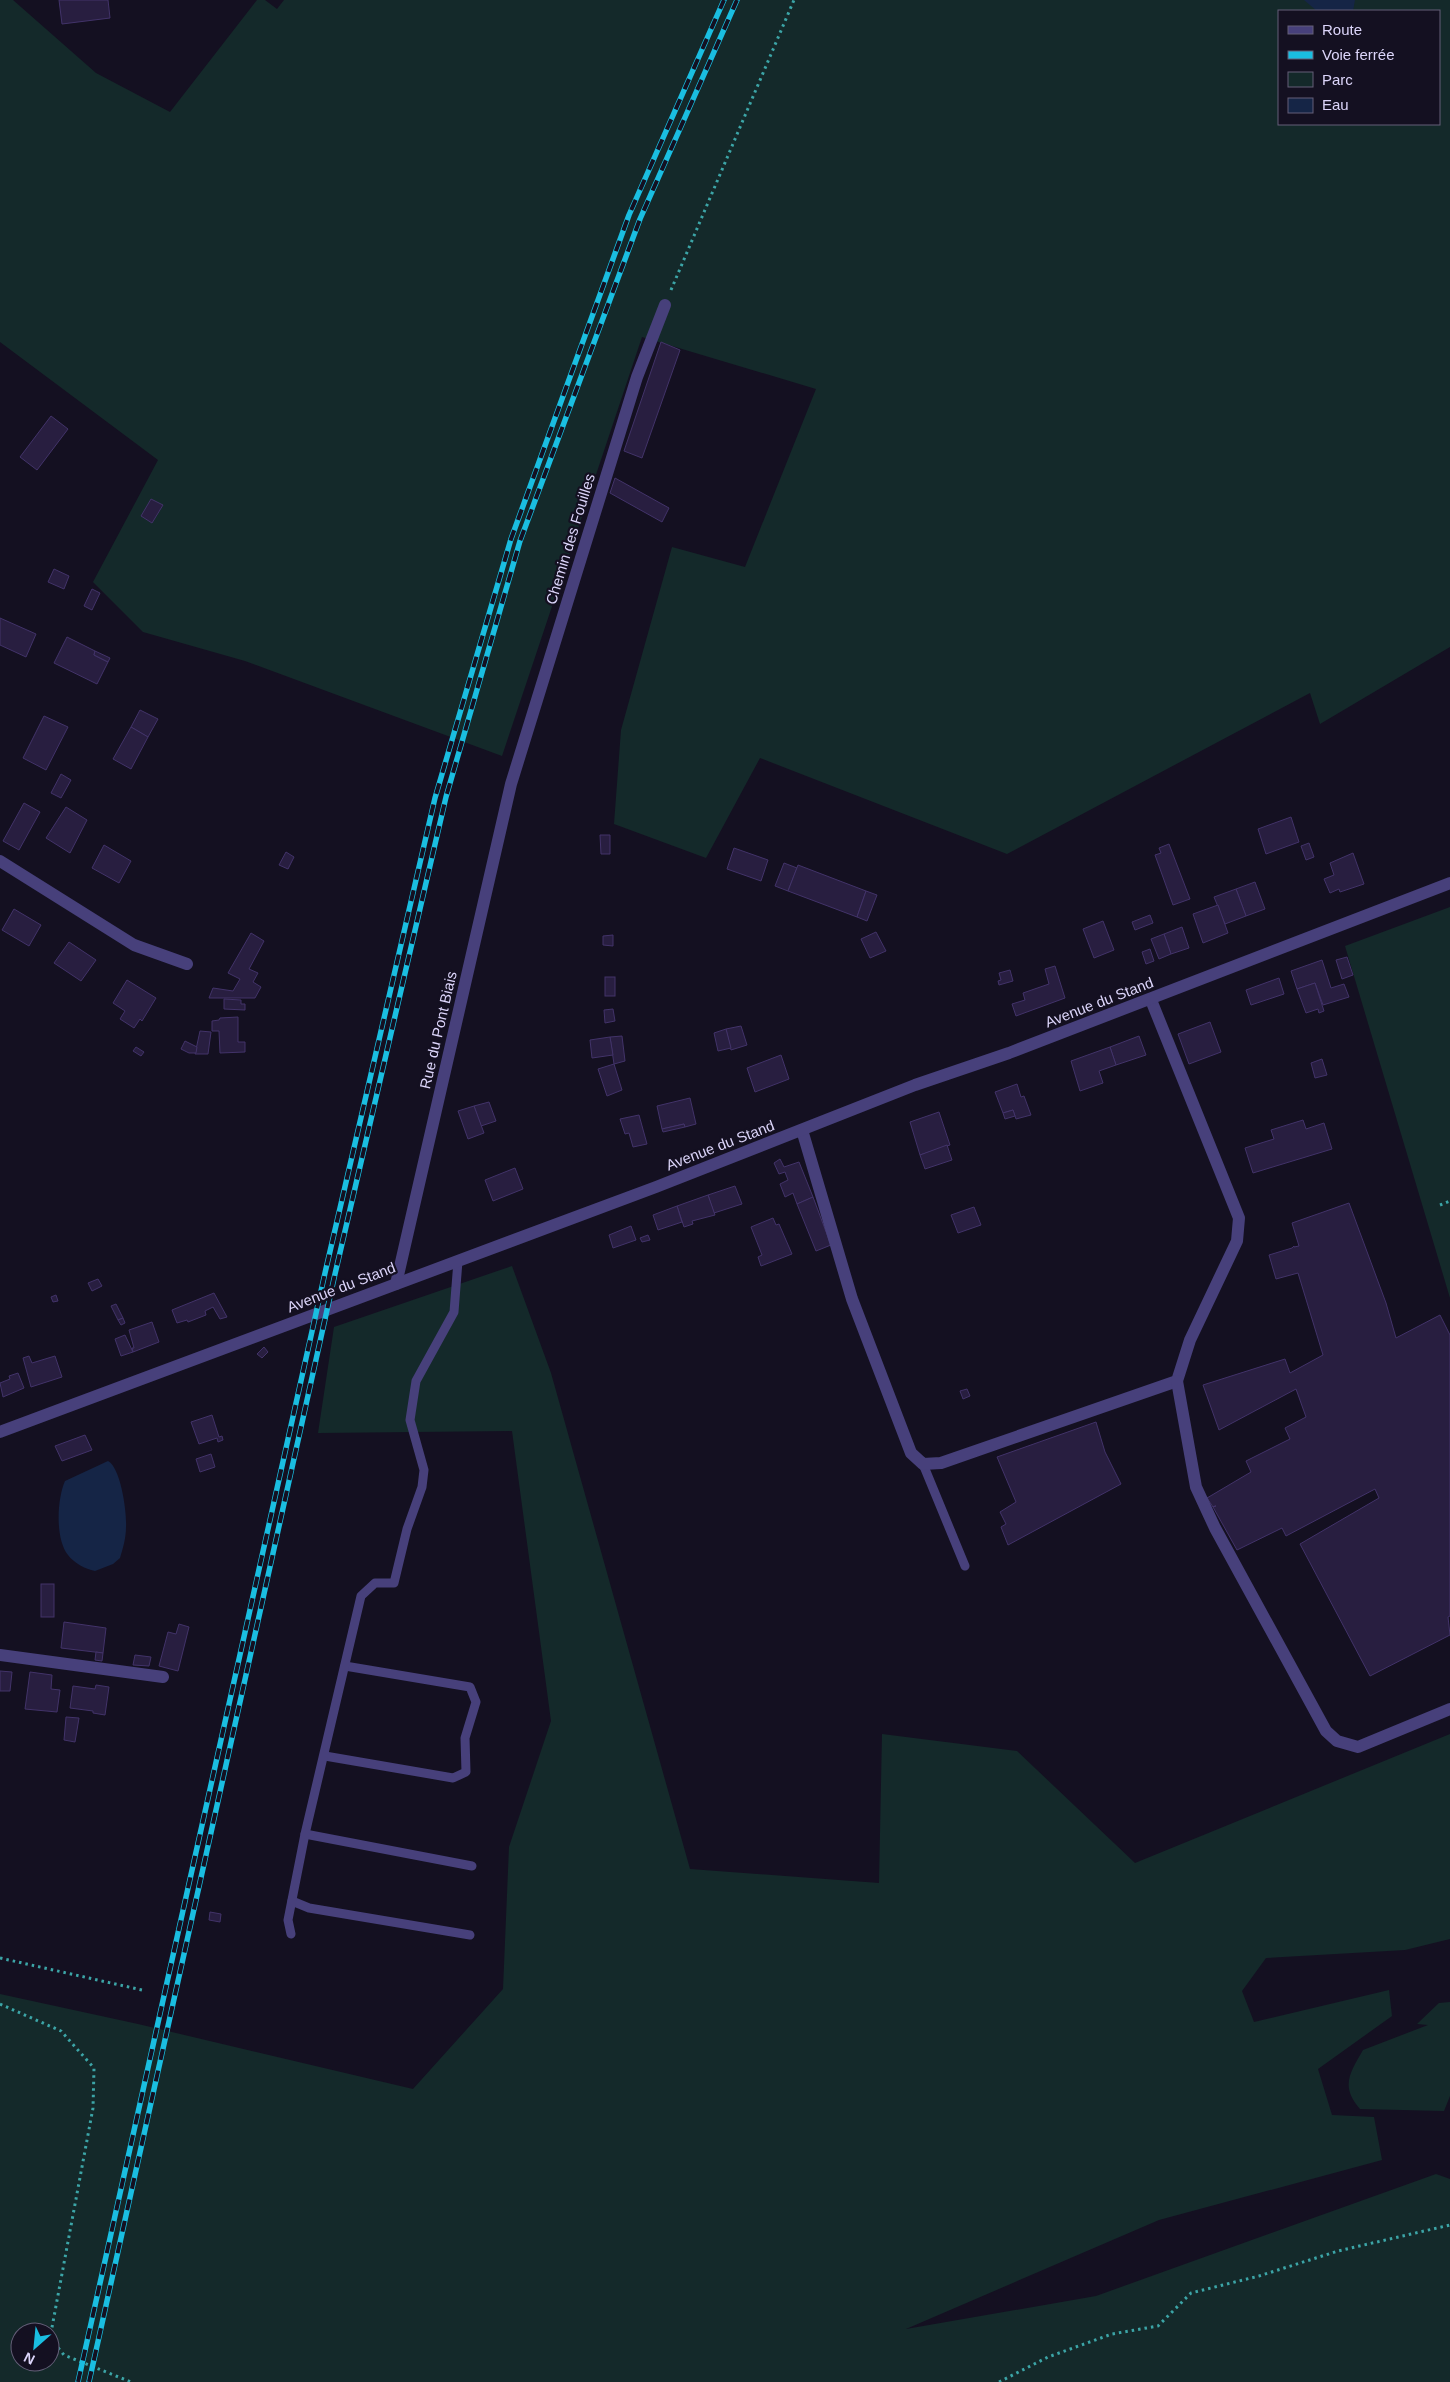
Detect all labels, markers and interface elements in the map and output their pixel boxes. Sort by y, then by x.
legend [1278,10,1440,125]
text: Route [1322,21,1362,38]
text: Voie ferrée [1322,46,1395,63]
text: Parc [1322,71,1353,88]
text: Eau [1322,96,1349,113]
street label: Chemin des Fouilles [542,472,598,606]
street label: Rue du Pont Biais [416,970,460,1090]
street label: Avenue du Stand [1042,973,1156,1031]
street label: Avenue du Stand [663,1116,777,1174]
street label: Avenue du Stand [284,1258,398,1316]
north arrow [10,2322,60,2372]
text: N [21,2349,37,2368]

